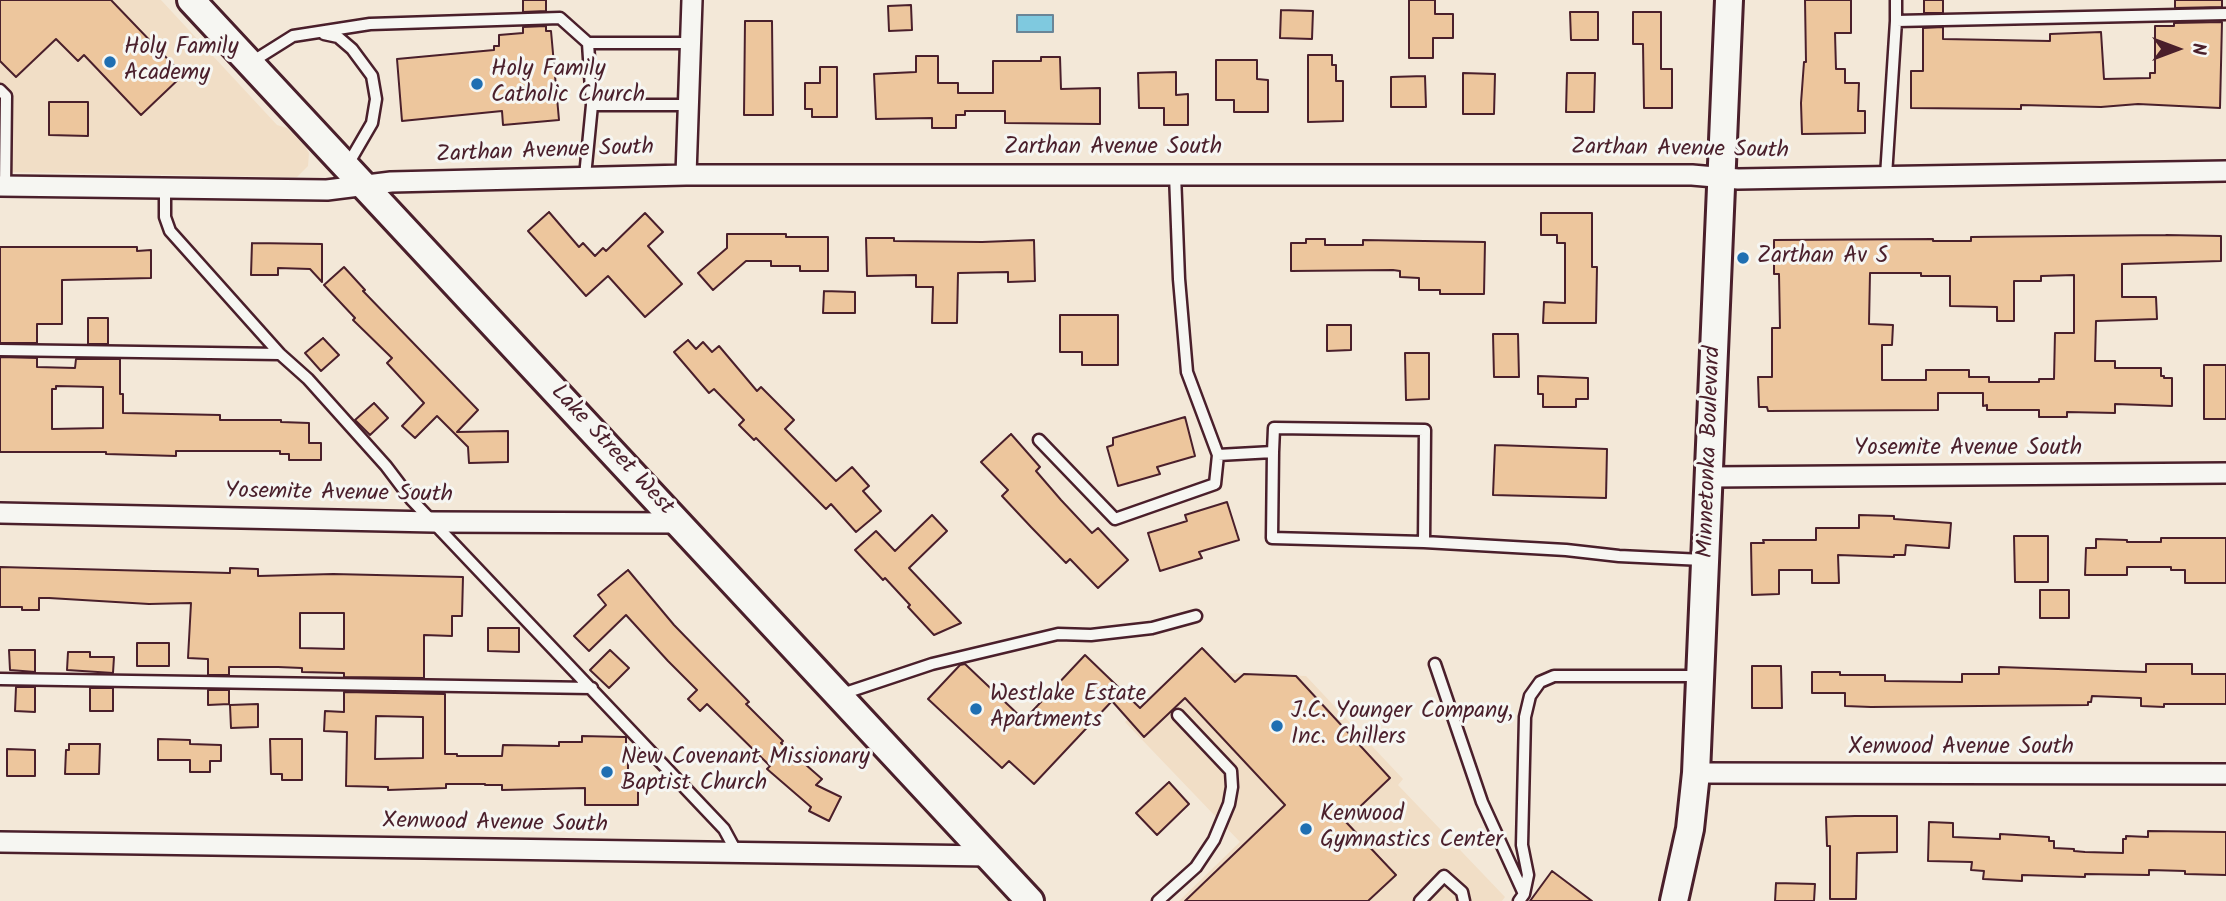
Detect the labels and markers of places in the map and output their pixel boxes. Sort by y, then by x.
place label: Holy Family Academy [124,35,238,89]
marker: Holy Family Academy [102,54,118,70]
place label: Holy Family Catholic Church [491,57,645,111]
marker: Holy Family Catholic Church [469,76,485,92]
place label: Zarthan Av S [1757,244,1888,272]
marker: Zarthan Av S [1735,250,1751,266]
place label: Westlake Estate Apartments [990,682,1146,736]
place label: J.C. Younger Company, Inc. Chillers [1291,699,1513,753]
marker: Westlake Estate Apartments [968,701,984,717]
marker: J.C. Younger Company, Inc. Chillers [1269,718,1285,734]
place label: New Covenant Missionary Baptist Church [621,745,870,799]
marker: New Covenant Missionary Baptist Church [599,764,615,780]
place label: Kenwood Gymnastics Center [1320,802,1503,856]
marker: Kenwood Gymnastics Center [1298,821,1314,837]

